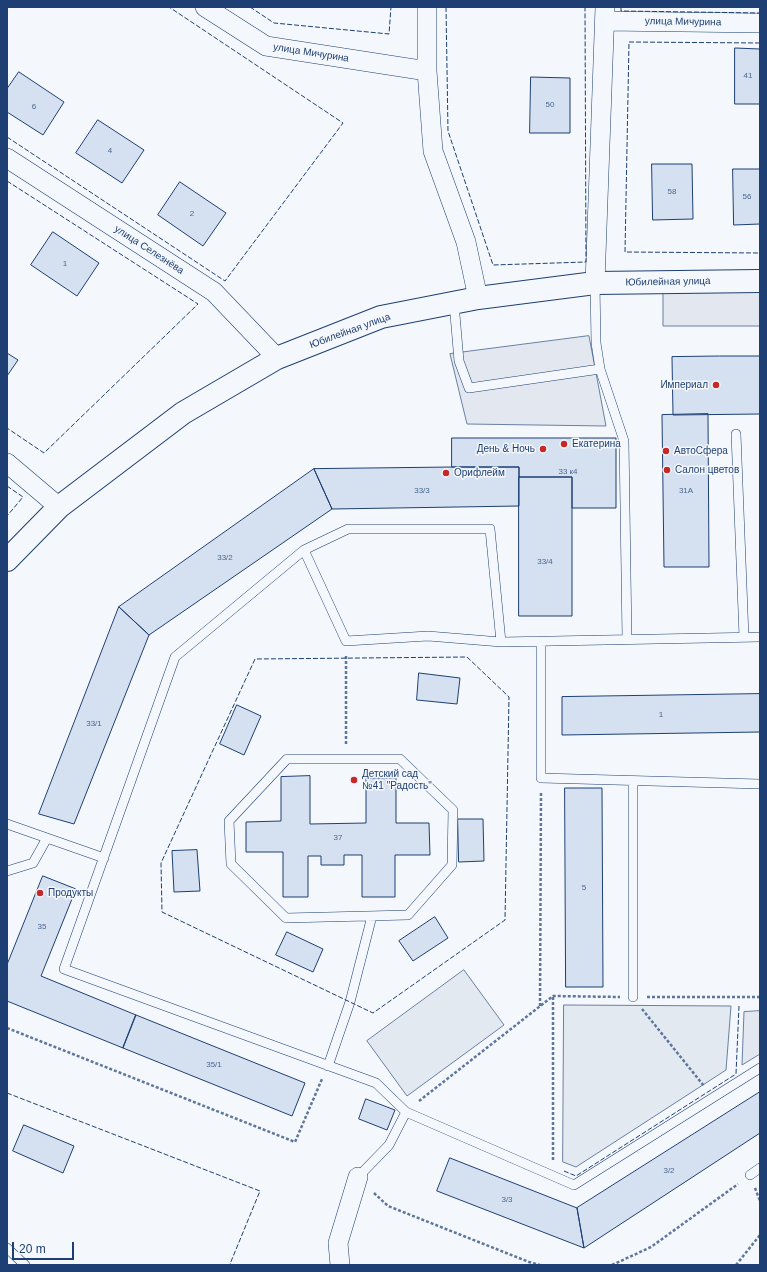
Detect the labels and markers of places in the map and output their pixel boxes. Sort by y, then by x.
place label: Империал [660,379,708,391]
marker: Империал [711,380,721,390]
place label: Екатерина [572,438,621,450]
marker: Екатерина [559,439,569,449]
place label: День & Ночь [477,443,535,455]
marker: День & Ночь [538,444,548,454]
place label: АвтоСфера [674,445,728,457]
marker: АвтоСфера [661,446,671,456]
place label: Салон цветов [675,464,739,476]
marker: Салон цветов [662,465,672,475]
place label: Орифлейм [454,467,505,479]
marker: Орифлейм [441,468,451,478]
place label: Детский сад №41 "Радость" [362,768,432,792]
marker: Детский сад №41 "Радость" [349,775,359,785]
place label: Продукты [48,887,93,899]
marker: Продукты [35,888,45,898]

